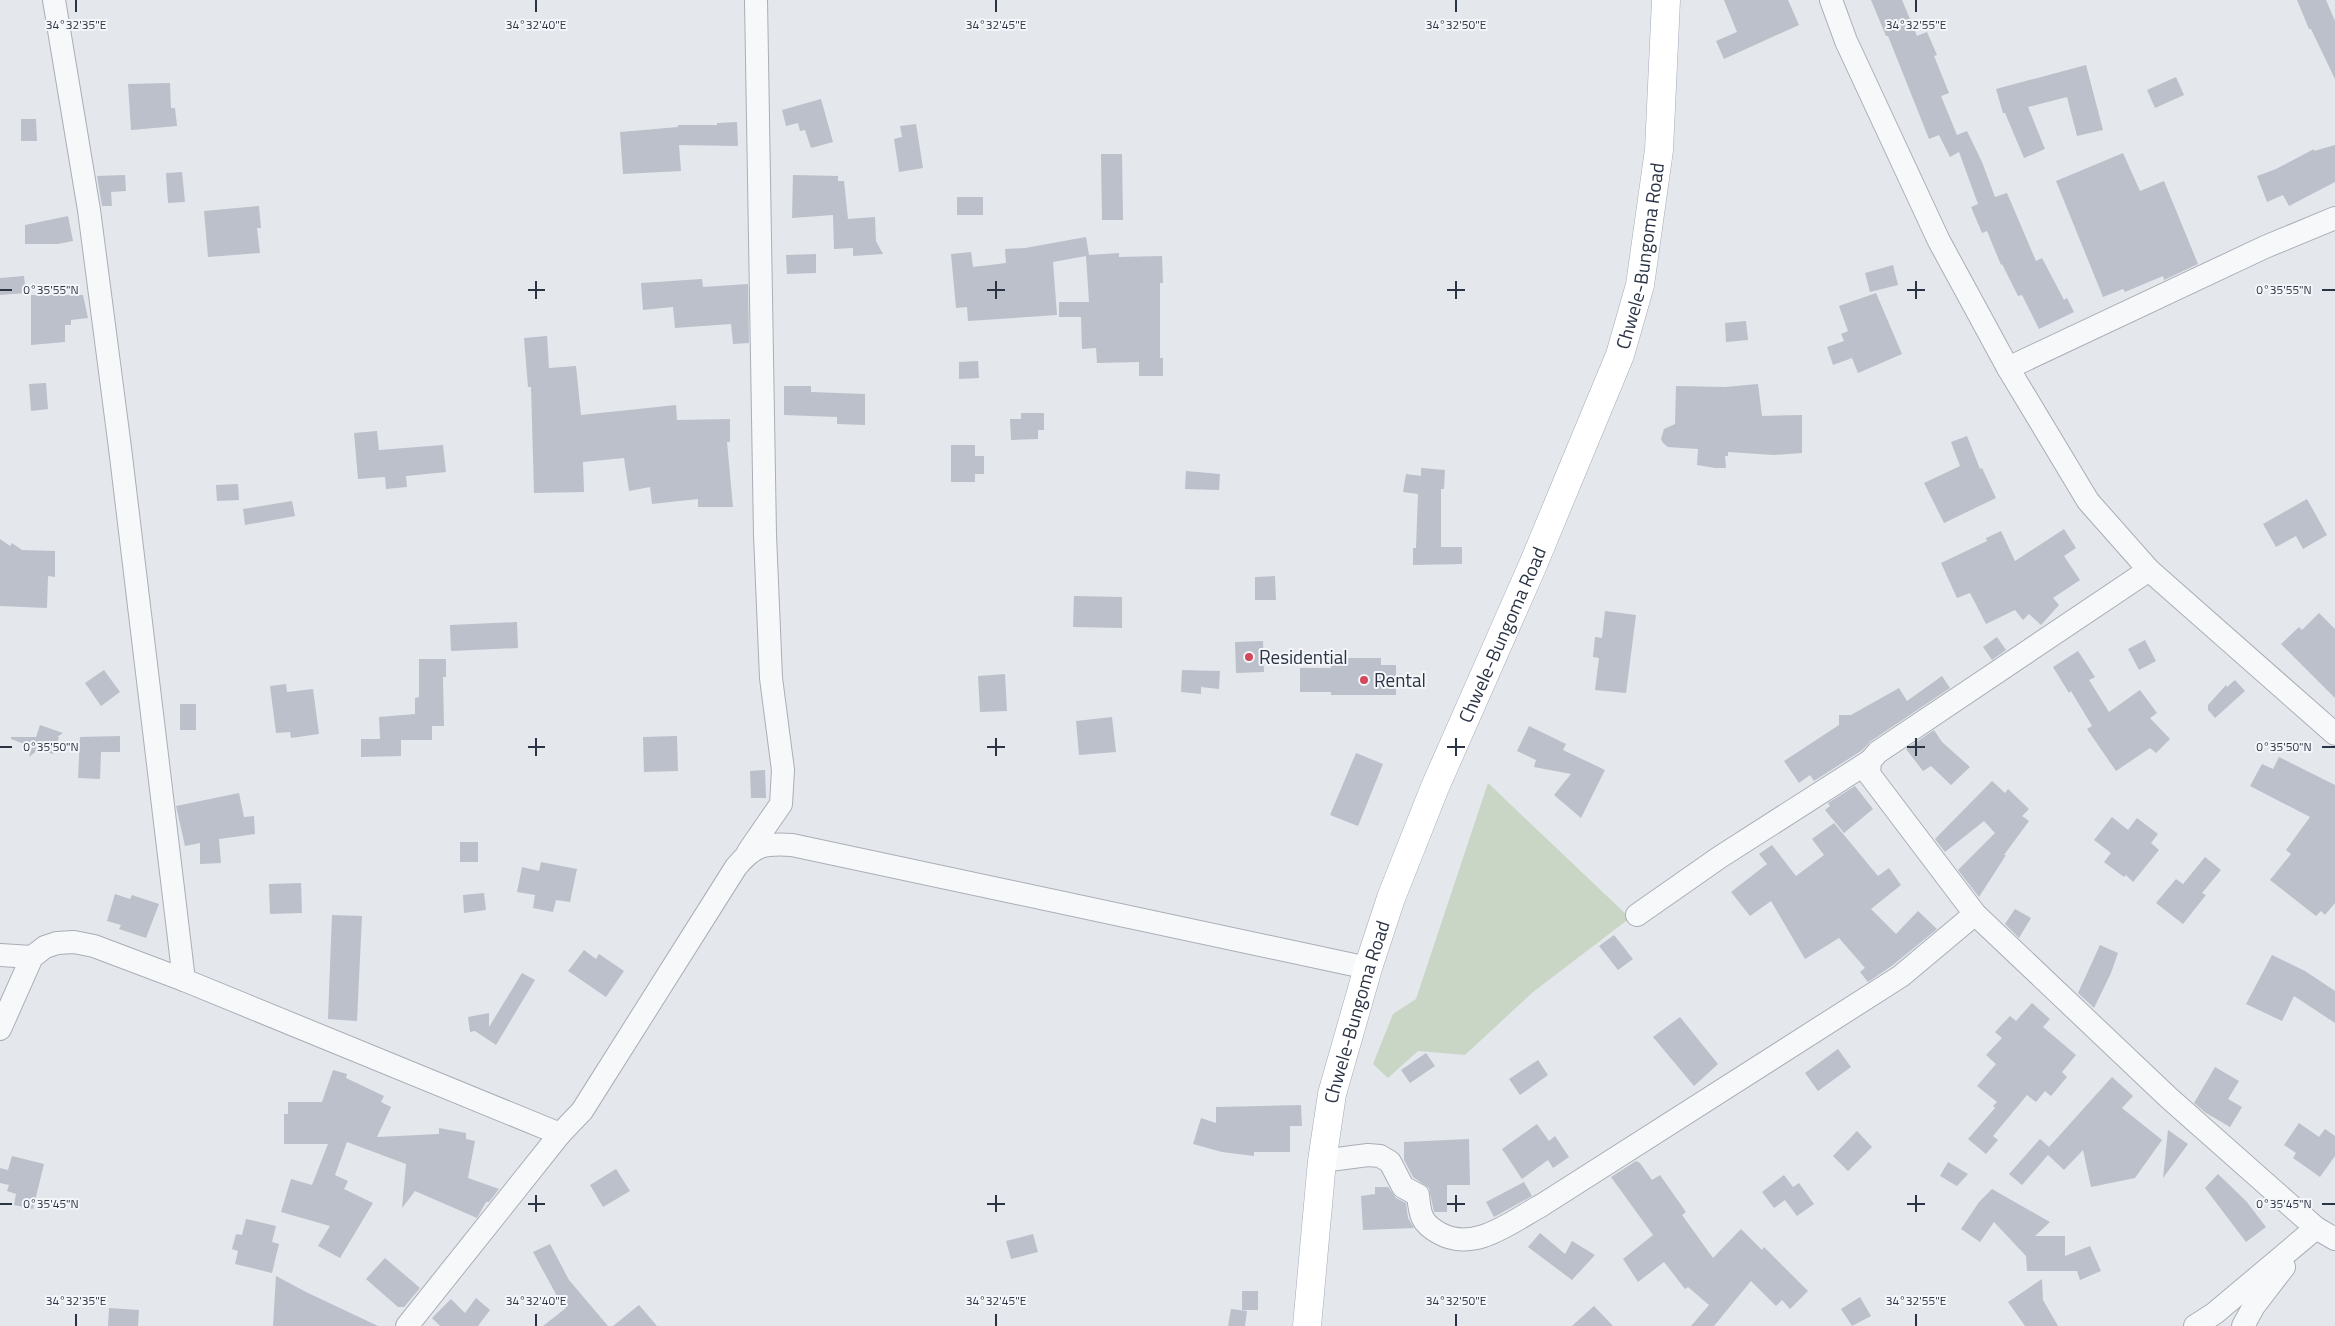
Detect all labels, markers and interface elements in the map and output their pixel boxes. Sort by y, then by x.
text: 34°32'35"E [46,15,107,34]
text: 34°32'40"E [506,15,567,34]
text: 34°32'45"E [966,15,1027,34]
text: 34°32'50"E [1426,15,1487,34]
text: 34°32'55"E [1886,15,1947,34]
street label: Chwele-Bungoma Road [1607,161,1671,352]
text: 0°35'55"N [23,280,79,299]
text: 0°35'55"N [2256,280,2312,299]
street label: Chwele-Bungoma Road [1450,542,1553,727]
place label: Residential [1259,642,1348,671]
marker: Residential [1243,651,1255,663]
place label: Rental [1374,665,1426,694]
marker: Rental [1358,674,1370,686]
text: 0°35'50"N [23,737,79,756]
text: 0°35'50"N [2256,737,2312,756]
street label: Chwele-Bungoma Road [1316,917,1397,1105]
text: 0°35'45"N [23,1194,79,1213]
text: 0°35'45"N [2256,1194,2312,1213]
text: 34°32'35"E [46,1291,107,1310]
text: 34°32'40"E [506,1291,567,1310]
text: 34°32'45"E [966,1291,1027,1310]
text: 34°32'50"E [1426,1291,1487,1310]
text: 34°32'55"E [1886,1291,1947,1310]

